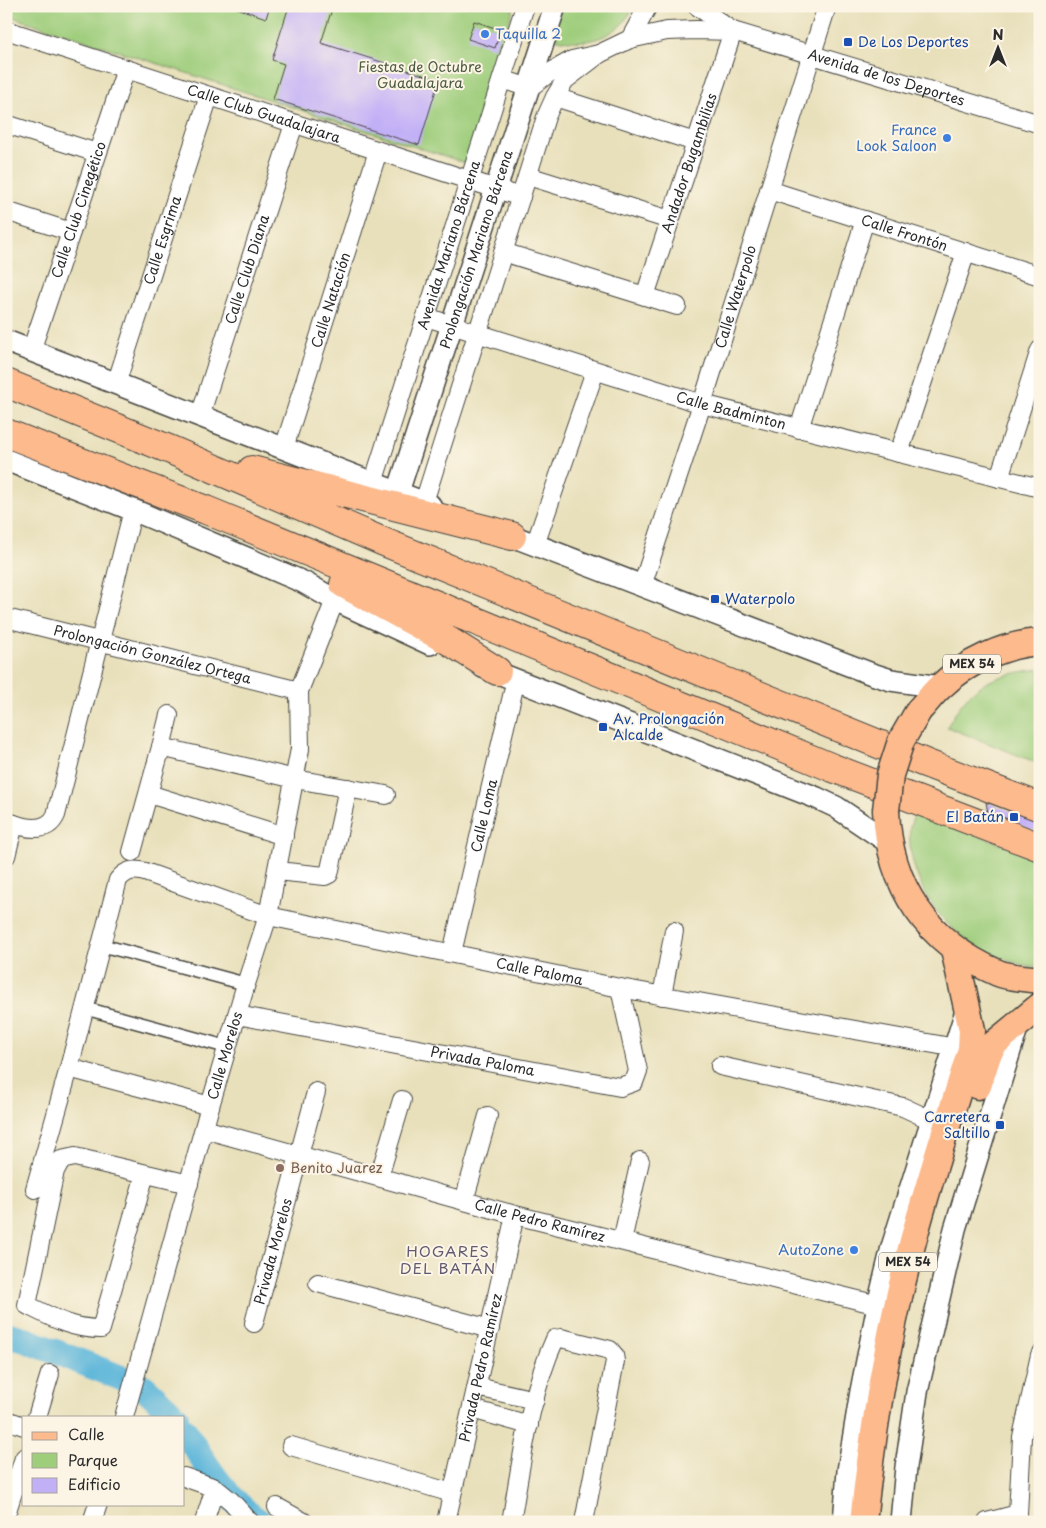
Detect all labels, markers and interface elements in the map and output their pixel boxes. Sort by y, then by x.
north arrow [974,22,1024,72]
place label: Taquilla 2 [495,23,561,44]
text: N [992,24,1004,45]
marker: Taquilla 2 [479,28,491,40]
place label: De Los Deportes [858,31,968,52]
marker: De Los Deportes [842,36,854,48]
street label: Avenida de los Deportes [805,43,967,111]
park label: Fiestas de Octubre Guadalajara [358,56,482,93]
street label: Calle Club Guadalajara [185,78,344,148]
street label: Andador Bugambilias [656,90,722,236]
place label: France Look Saloon [856,119,937,156]
marker: France Look Saloon [941,132,953,144]
street label: Calle Club Cinegético [45,138,111,281]
street label: Prolongación Mariano Bárcena [434,147,518,351]
street label: Avenida Mariano Bárcena [412,157,485,332]
street label: Calle Esgrima [138,193,186,287]
street label: Calle Frontón [859,209,950,256]
street label: Calle Club Diana [219,211,274,327]
street label: Calle Waterpolo [709,242,761,351]
street label: Calle Natación [305,250,355,351]
street label: Calle Badminton [673,385,788,434]
place label: Waterpolo [725,588,795,609]
marker: Waterpolo [709,593,721,605]
street label: Prolongación González Ortega [52,619,254,689]
road number: MEX 54 [943,654,1001,674]
place label: Av. Prolongación Alcalde [613,708,724,745]
marker: Av. Prolongación Alcalde [597,721,609,733]
street label: Calle Loma [465,777,502,854]
place label: El Batán [946,806,1004,827]
marker: El Batán [1008,811,1020,823]
street label: Calle Paloma [494,952,585,990]
street label: Calle Morelos [201,1009,247,1102]
street label: Privada Paloma [429,1041,537,1081]
place label: Carretera Saltillo [924,1106,990,1143]
marker: Carretera Saltillo [994,1119,1006,1131]
place label: Benito Juarez [290,1157,383,1178]
marker: Benito Juarez [274,1162,286,1174]
street label: Calle Pedro Ramírez [472,1193,608,1247]
street label: Privada Morelos [248,1196,297,1307]
district label: HOGARES DEL BATÁN [400,1239,496,1279]
place label: AutoZone [778,1239,844,1260]
marker: AutoZone [848,1244,860,1256]
road number: MEX 54 [879,1252,937,1272]
street label: Privada Pedro Ramírez [453,1291,507,1444]
legend [22,1416,185,1506]
text: Calle [68,1422,105,1445]
text: Parque [68,1448,118,1471]
text: Edificio [68,1472,121,1495]

